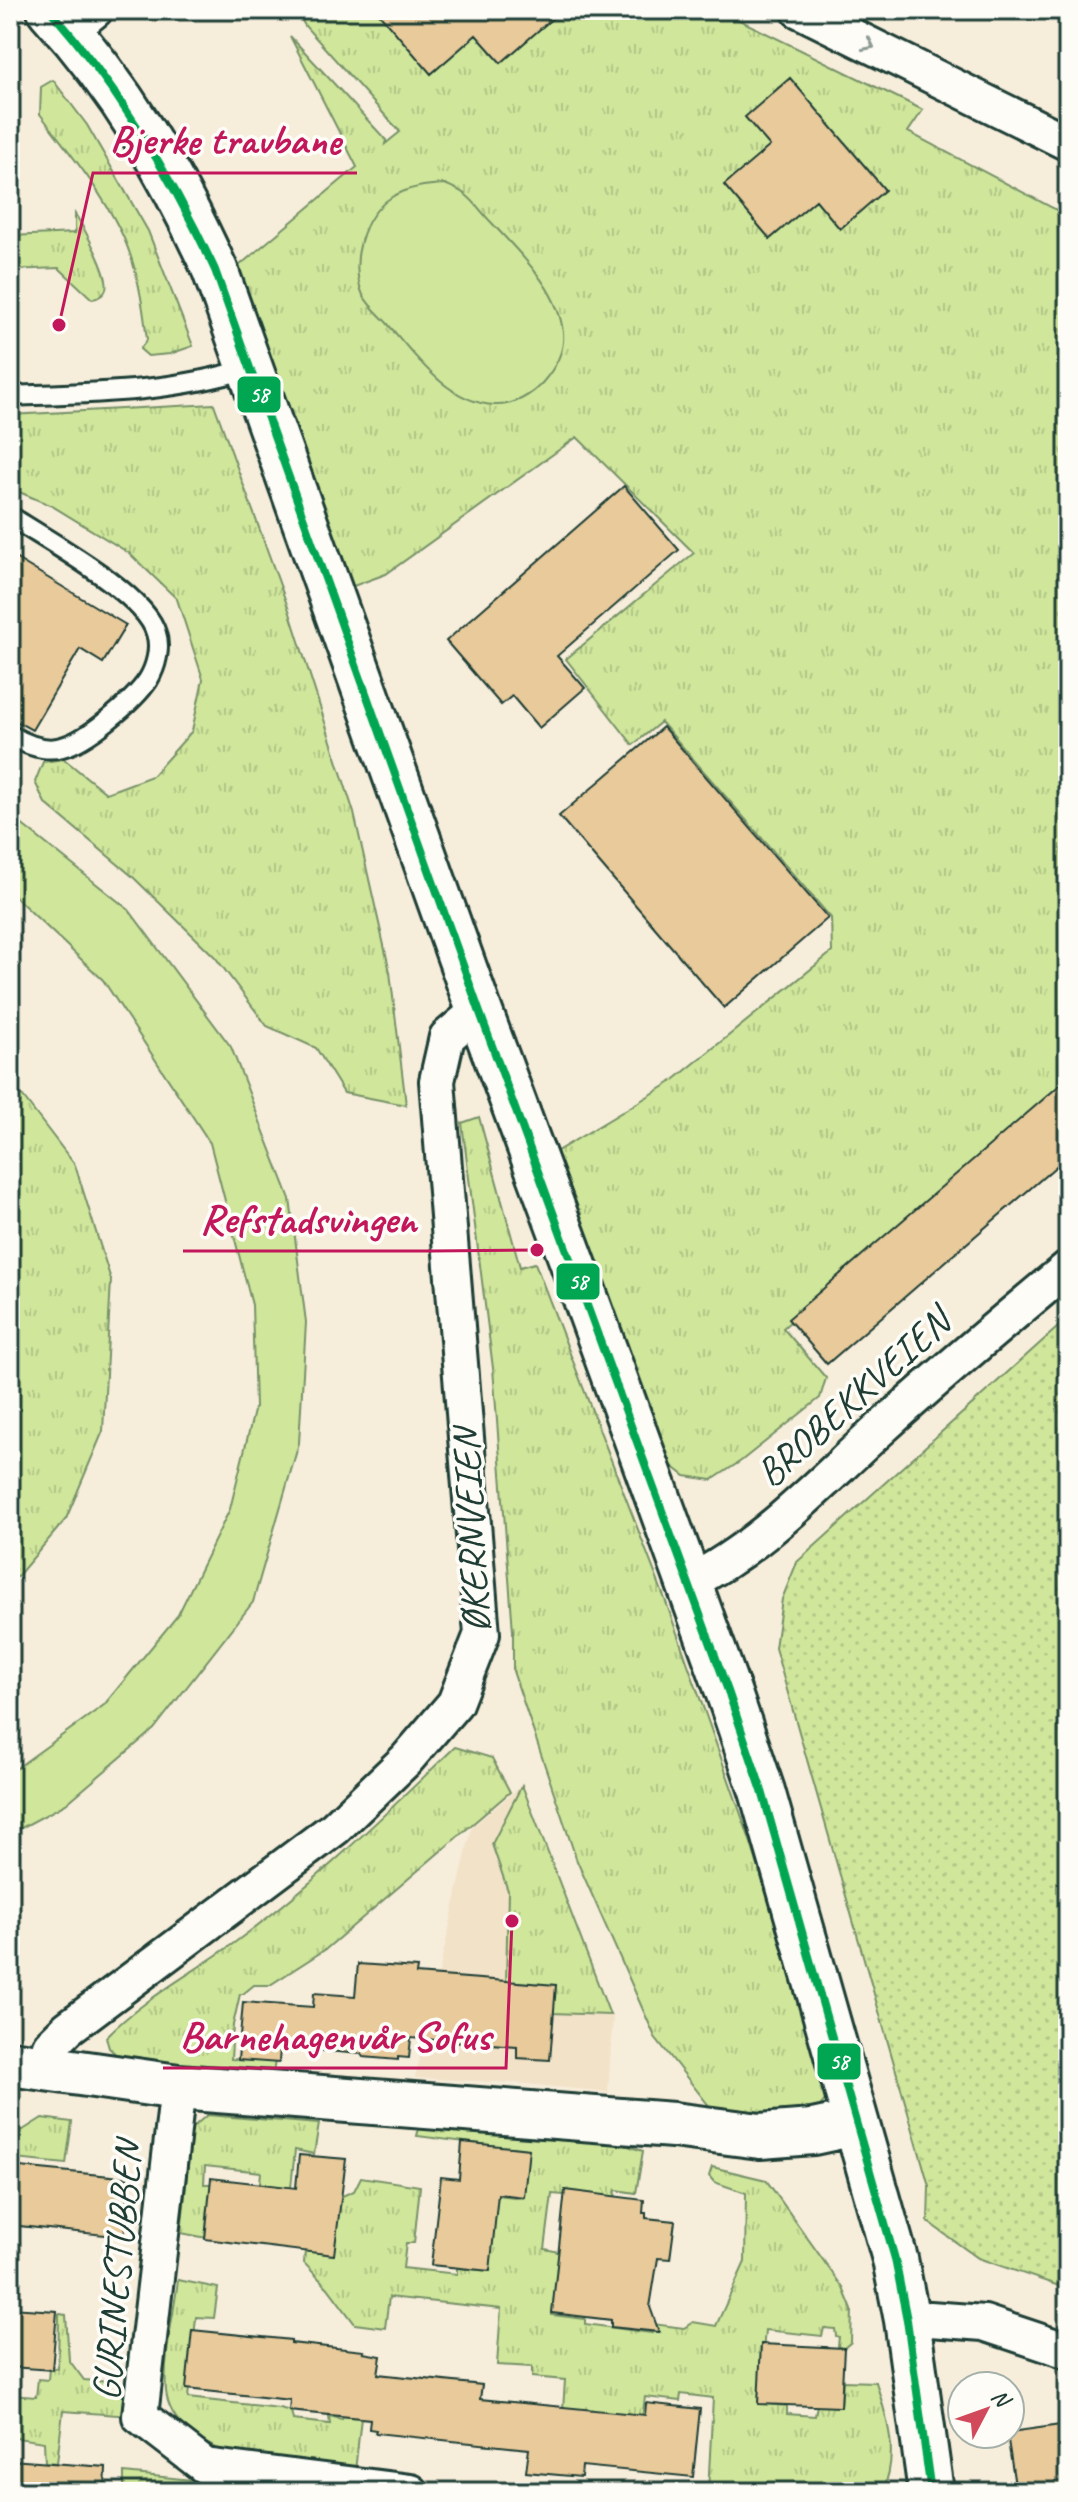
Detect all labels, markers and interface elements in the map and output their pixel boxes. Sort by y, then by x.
one-way arrow [861,35,876,50]
callout: Bjerke travbane [93,107,357,173]
text: Bjerke travbane [109,114,344,167]
line badge: 58 [236,375,282,414]
text: 58 [249,381,272,409]
callout: Refstadsvingen [183,1185,432,1251]
text: Refstadsvingen [200,1193,419,1246]
line badge: 58 [555,1262,601,1301]
text: 58 [568,1268,591,1296]
street label: BROBEKKVEIEN [746,1294,964,1498]
street label: ØKERNVEIEN [440,1423,501,1634]
callout: Barnehagenvår Sofus [163,2002,506,2068]
text: Barnehagenvår Sofus [180,2010,495,2063]
line badge: 58 [816,2042,862,2081]
text: 58 [829,2048,852,2076]
street label: GURINESTUBBEN [81,2134,154,2403]
north arrow [946,2370,1026,2450]
text: N [985,2383,1018,2414]

